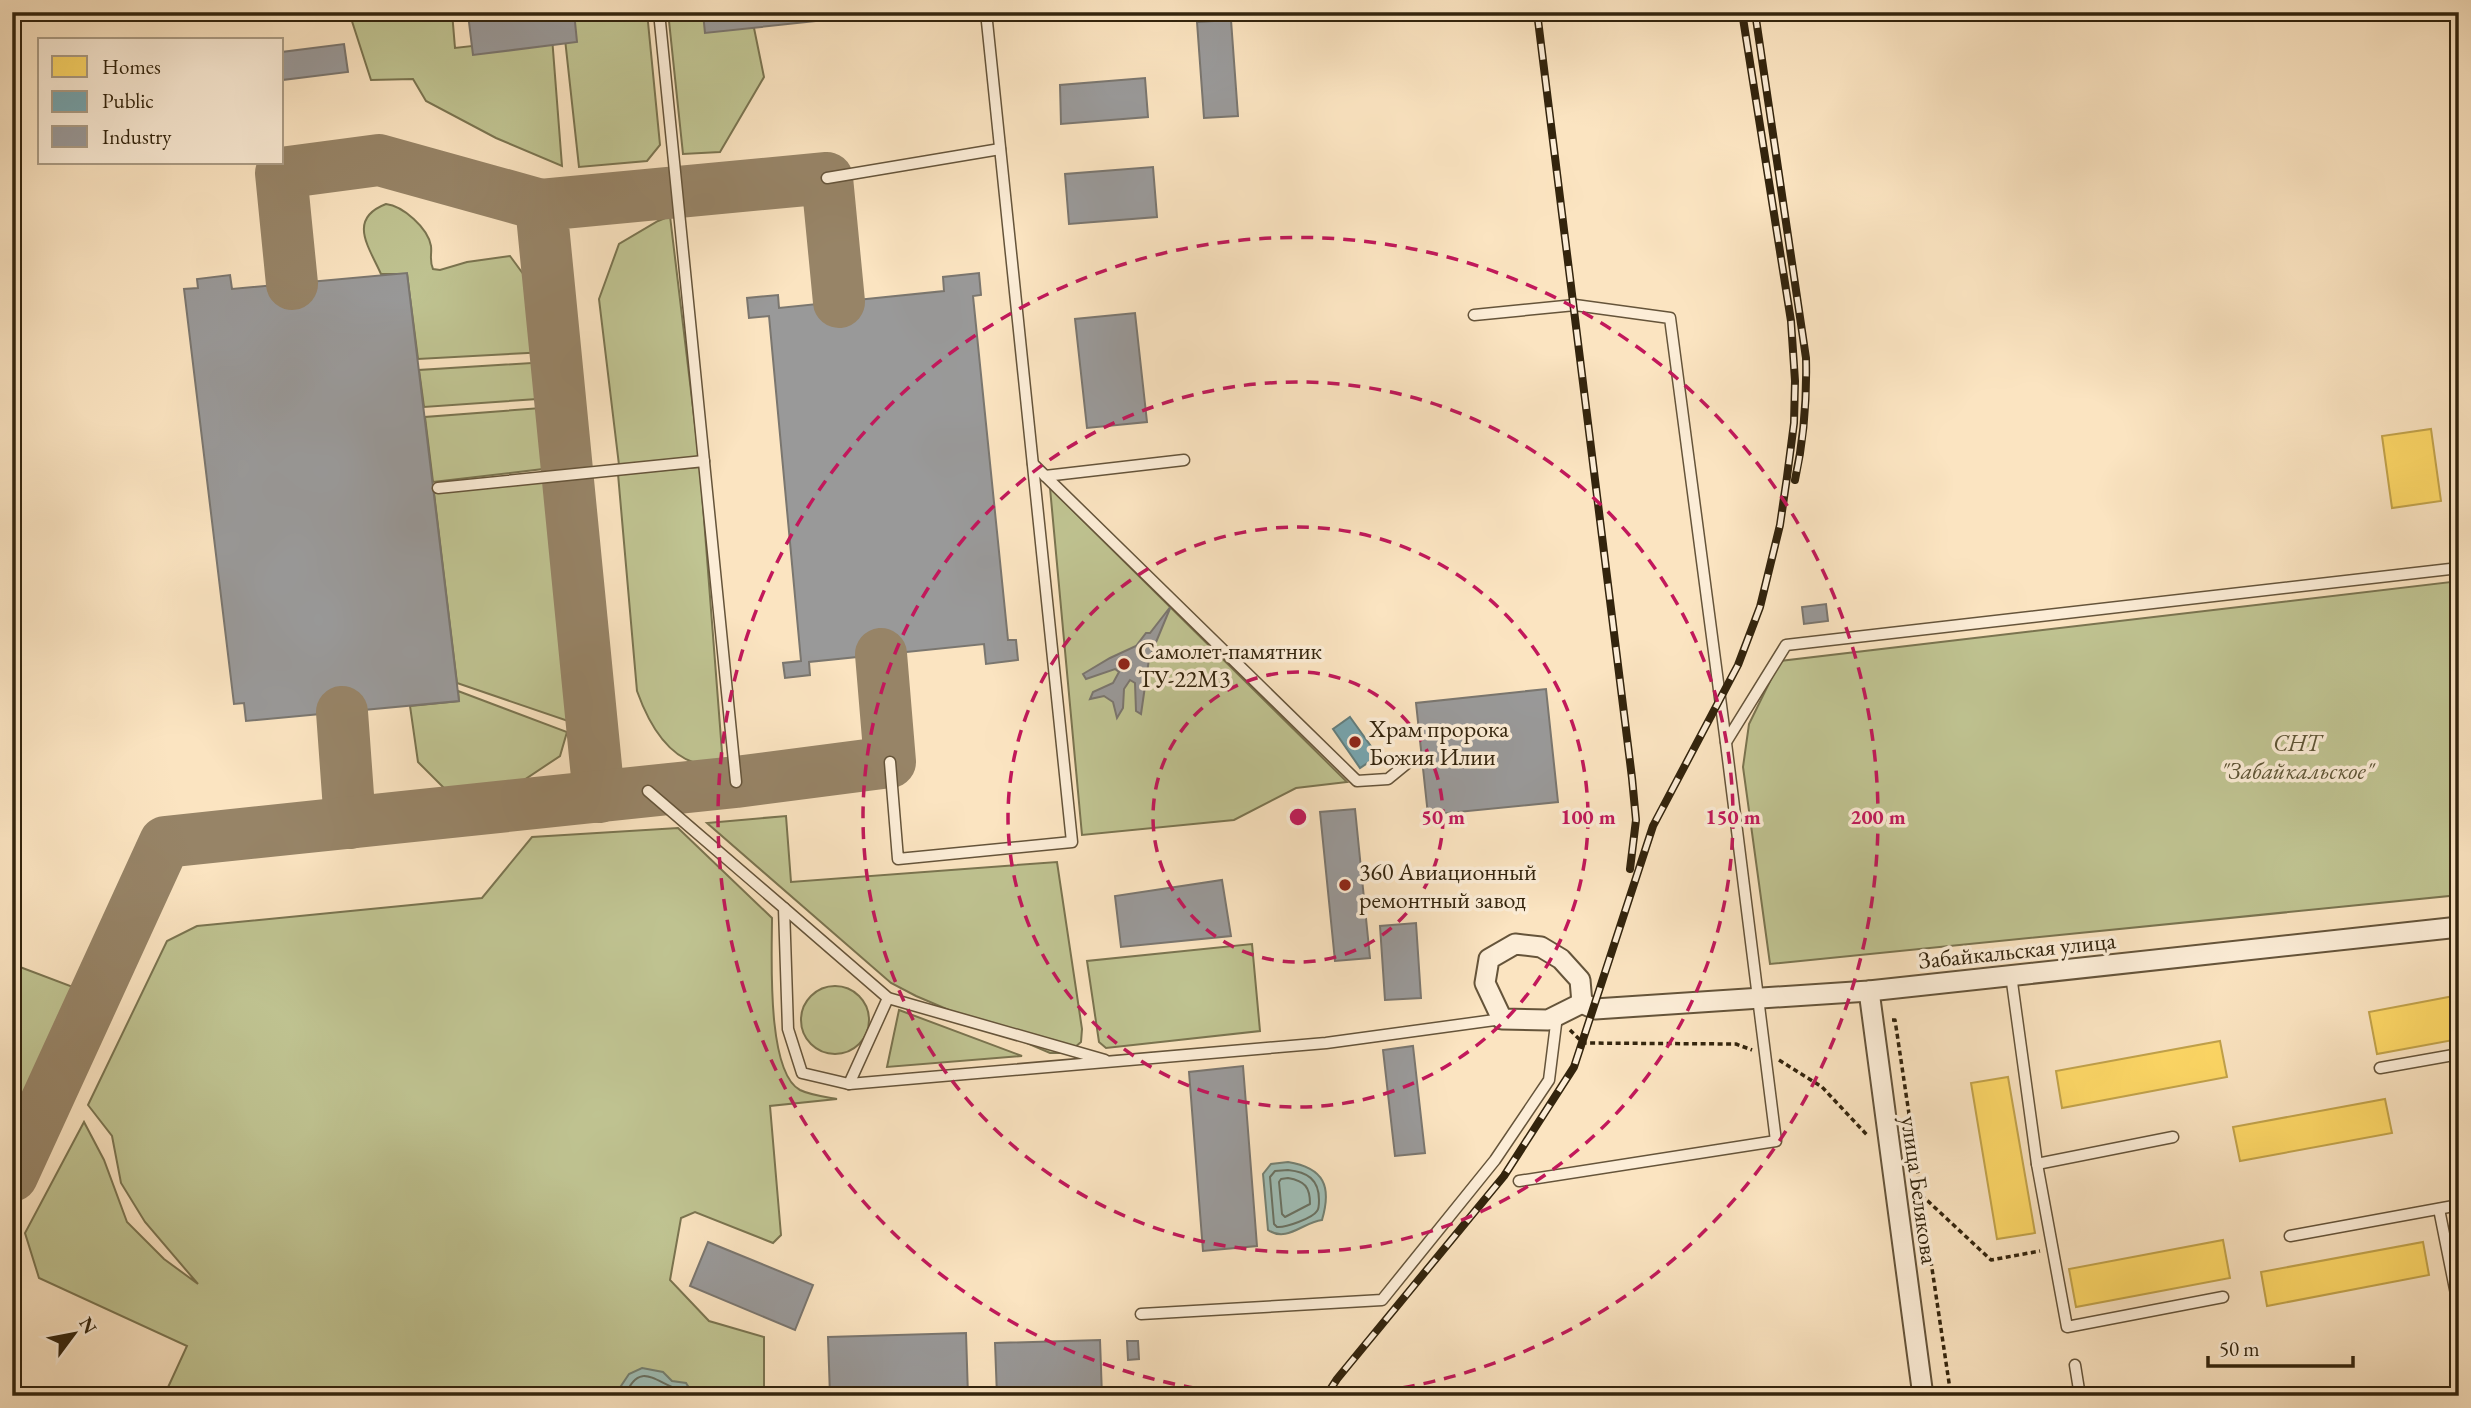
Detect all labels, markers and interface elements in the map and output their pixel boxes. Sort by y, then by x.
legend [38,38,284,164]
text: Homes [102,53,161,80]
text: Public [102,87,154,114]
text: Industry [102,123,172,150]
place label: Самолет-памятник ТУ-22М3 [1138,635,1323,694]
marker: Самолет-памятник ТУ-22М3 [1116,656,1132,672]
place label: Храм пророка Божия Илии [1368,713,1509,772]
park label: СНТ "Забайкальское" [2220,727,2376,786]
marker: Храм пророка Божия Илии [1347,734,1363,750]
text: 50 m [1421,803,1465,830]
text: 100 m [1560,803,1616,830]
text: 150 m [1705,803,1761,830]
text: 200 m [1850,803,1906,830]
centre of rings [1286,805,1310,829]
place label: 360 Авиационный ремонтный завод [1359,856,1537,915]
marker: 360 Авиационный ремонтный завод [1337,877,1353,893]
street label: Забайкальская улица [1917,924,2118,976]
street label: улица Белякова [1894,1114,1946,1266]
north arrow [38,1300,108,1370]
text: N [73,1312,103,1339]
scale bar [2208,1324,2354,1368]
text: 50 m [2219,1335,2260,1362]

